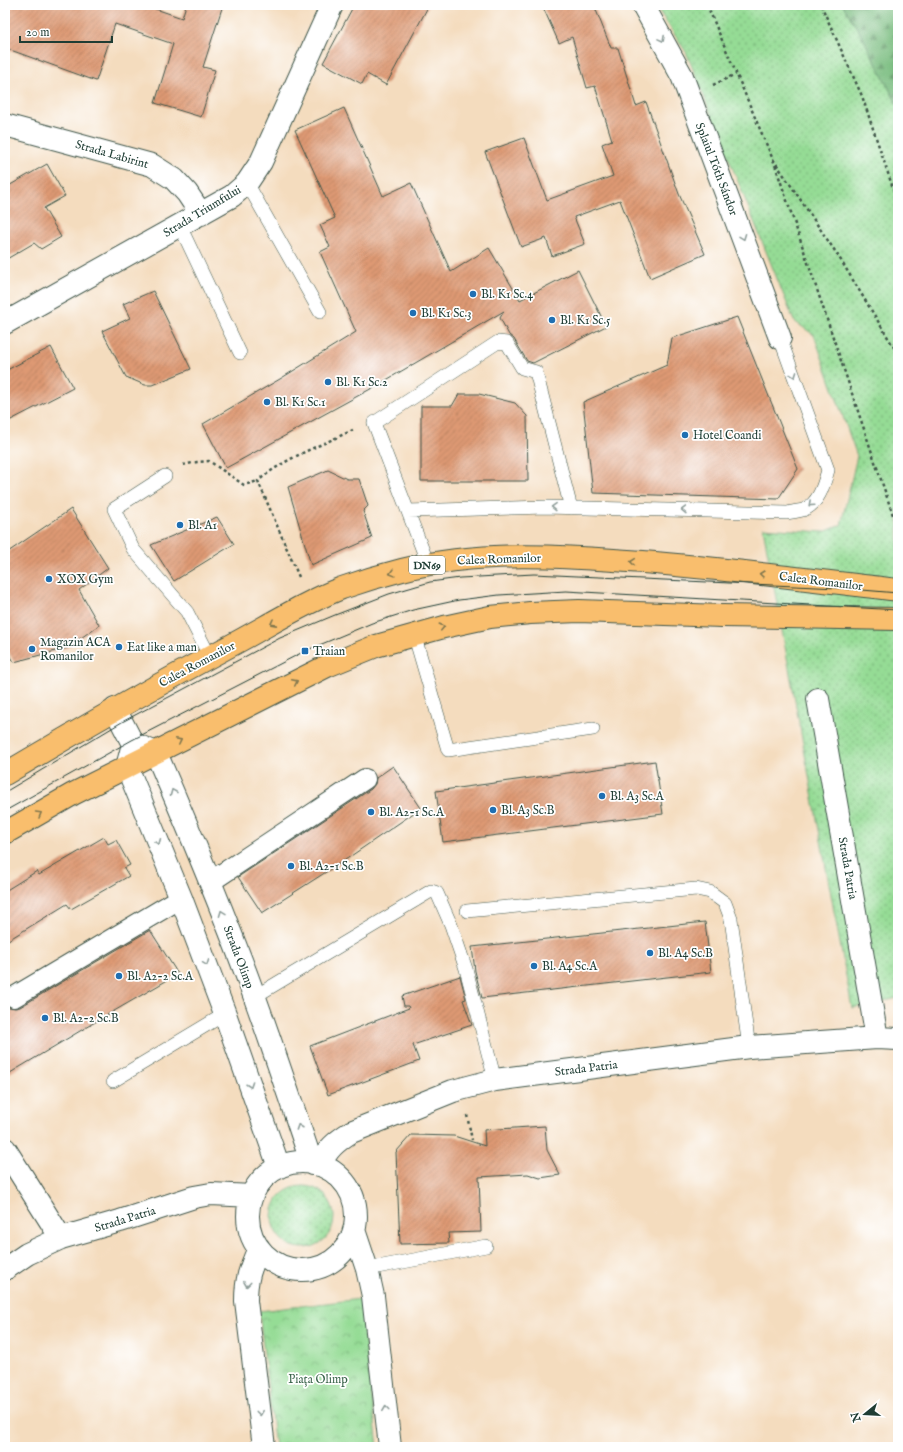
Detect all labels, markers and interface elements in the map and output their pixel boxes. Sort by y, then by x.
scale bar [20,18,112,44]
text: 20 m [26,25,49,40]
one-way arrow [657,35,665,42]
street label: Splaiul Tóth Sándor [691,120,741,219]
street label: Strada Labirint [74,137,150,172]
street label: Strada Triumfului [161,182,244,241]
one-way arrow [738,234,746,241]
place label: Bl. K1 Sc.4 [481,287,533,302]
marker: Bl. K1 Sc.4 [468,289,478,299]
place label: Bl. K1 Sc.3 [421,306,472,321]
marker: Bl. K1 Sc.3 [408,308,418,318]
place label: Bl. K1 Sc.5 [560,313,611,328]
marker: Bl. K1 Sc.5 [547,315,557,325]
one-way arrow [789,371,797,378]
place label: Bl. K1 Sc.2 [336,375,388,390]
marker: Bl. K1 Sc.2 [323,377,333,387]
place label: Bl. K1 Sc.1 [275,395,326,410]
marker: Bl. K1 Sc.1 [262,397,272,407]
place label: Hotel Coandi [693,428,761,443]
marker: Hotel Coandi [680,430,690,440]
one-way arrow [808,499,816,506]
one-way arrow [551,503,557,512]
one-way arrow [681,506,687,515]
place label: Bl. A1 [188,518,217,533]
marker: Bl. A1 [175,520,185,530]
street label: Calea Romanilor [457,551,542,568]
road number: DN69 [409,556,445,574]
one-way arrow [630,557,636,566]
one-way arrow [389,568,396,577]
street label: Calea Romanilor [778,569,864,594]
one-way arrow [759,570,765,579]
place label: XOX Gym [57,572,113,587]
marker: XOX Gym [44,574,54,584]
one-way arrow [270,618,277,626]
one-way arrow [439,623,446,632]
place label: Magazin ACA Romanilor [40,635,111,664]
street label: Calea Romanilor [157,638,238,691]
place label: Eat like a man [127,640,197,655]
marker: Eat like a man [114,642,124,652]
marker: Magazin ACA Romanilor [27,644,37,654]
place label: Traian [313,644,346,659]
marker: Traian [300,646,310,656]
one-way arrow [290,679,298,687]
one-way arrow [175,738,182,746]
one-way arrow [169,789,177,796]
place label: Bl. A3 Sc.A [610,789,665,804]
marker: Bl. A3 Sc.A [597,791,607,801]
place label: Bl. A3 Sc.B [501,803,555,818]
place label: Bl. A2-1 Sc.A [379,805,445,820]
marker: Bl. A3 Sc.B [488,805,498,815]
marker: Bl. A2-1 Sc.A [366,807,376,817]
one-way arrow [35,811,42,818]
street label: Strada Patria [835,836,861,901]
one-way arrow [154,839,162,846]
place label: Bl. A2-1 Sc.B [299,859,364,874]
marker: Bl. A2-1 Sc.B [286,861,296,871]
one-way arrow [218,909,226,916]
street label: Strada Olimp [219,924,258,992]
place label: Bl. A4 Sc.B [658,946,713,961]
marker: Bl. A4 Sc.B [645,948,655,958]
one-way arrow [201,959,209,966]
place label: Bl. A4 Sc.A [542,959,598,974]
marker: Bl. A4 Sc.A [529,961,539,971]
place label: Bl. A2-2 Sc.A [127,969,194,984]
marker: Bl. A2-2 Sc.A [114,971,124,981]
place label: Bl. A2-2 Sc.B [53,1011,119,1026]
marker: Bl. A2-2 Sc.B [40,1013,50,1023]
street label: Strada Patria [554,1057,619,1080]
one-way arrow [245,1082,254,1089]
one-way arrow [296,1124,304,1131]
street label: Strada Patria [93,1203,158,1236]
one-way arrow [242,1281,251,1287]
park label: Piața Olimp [288,1372,348,1388]
north arrow [845,1394,885,1434]
one-way arrow [382,1405,391,1411]
one-way arrow [255,1410,264,1416]
text: N [848,1410,865,1424]

